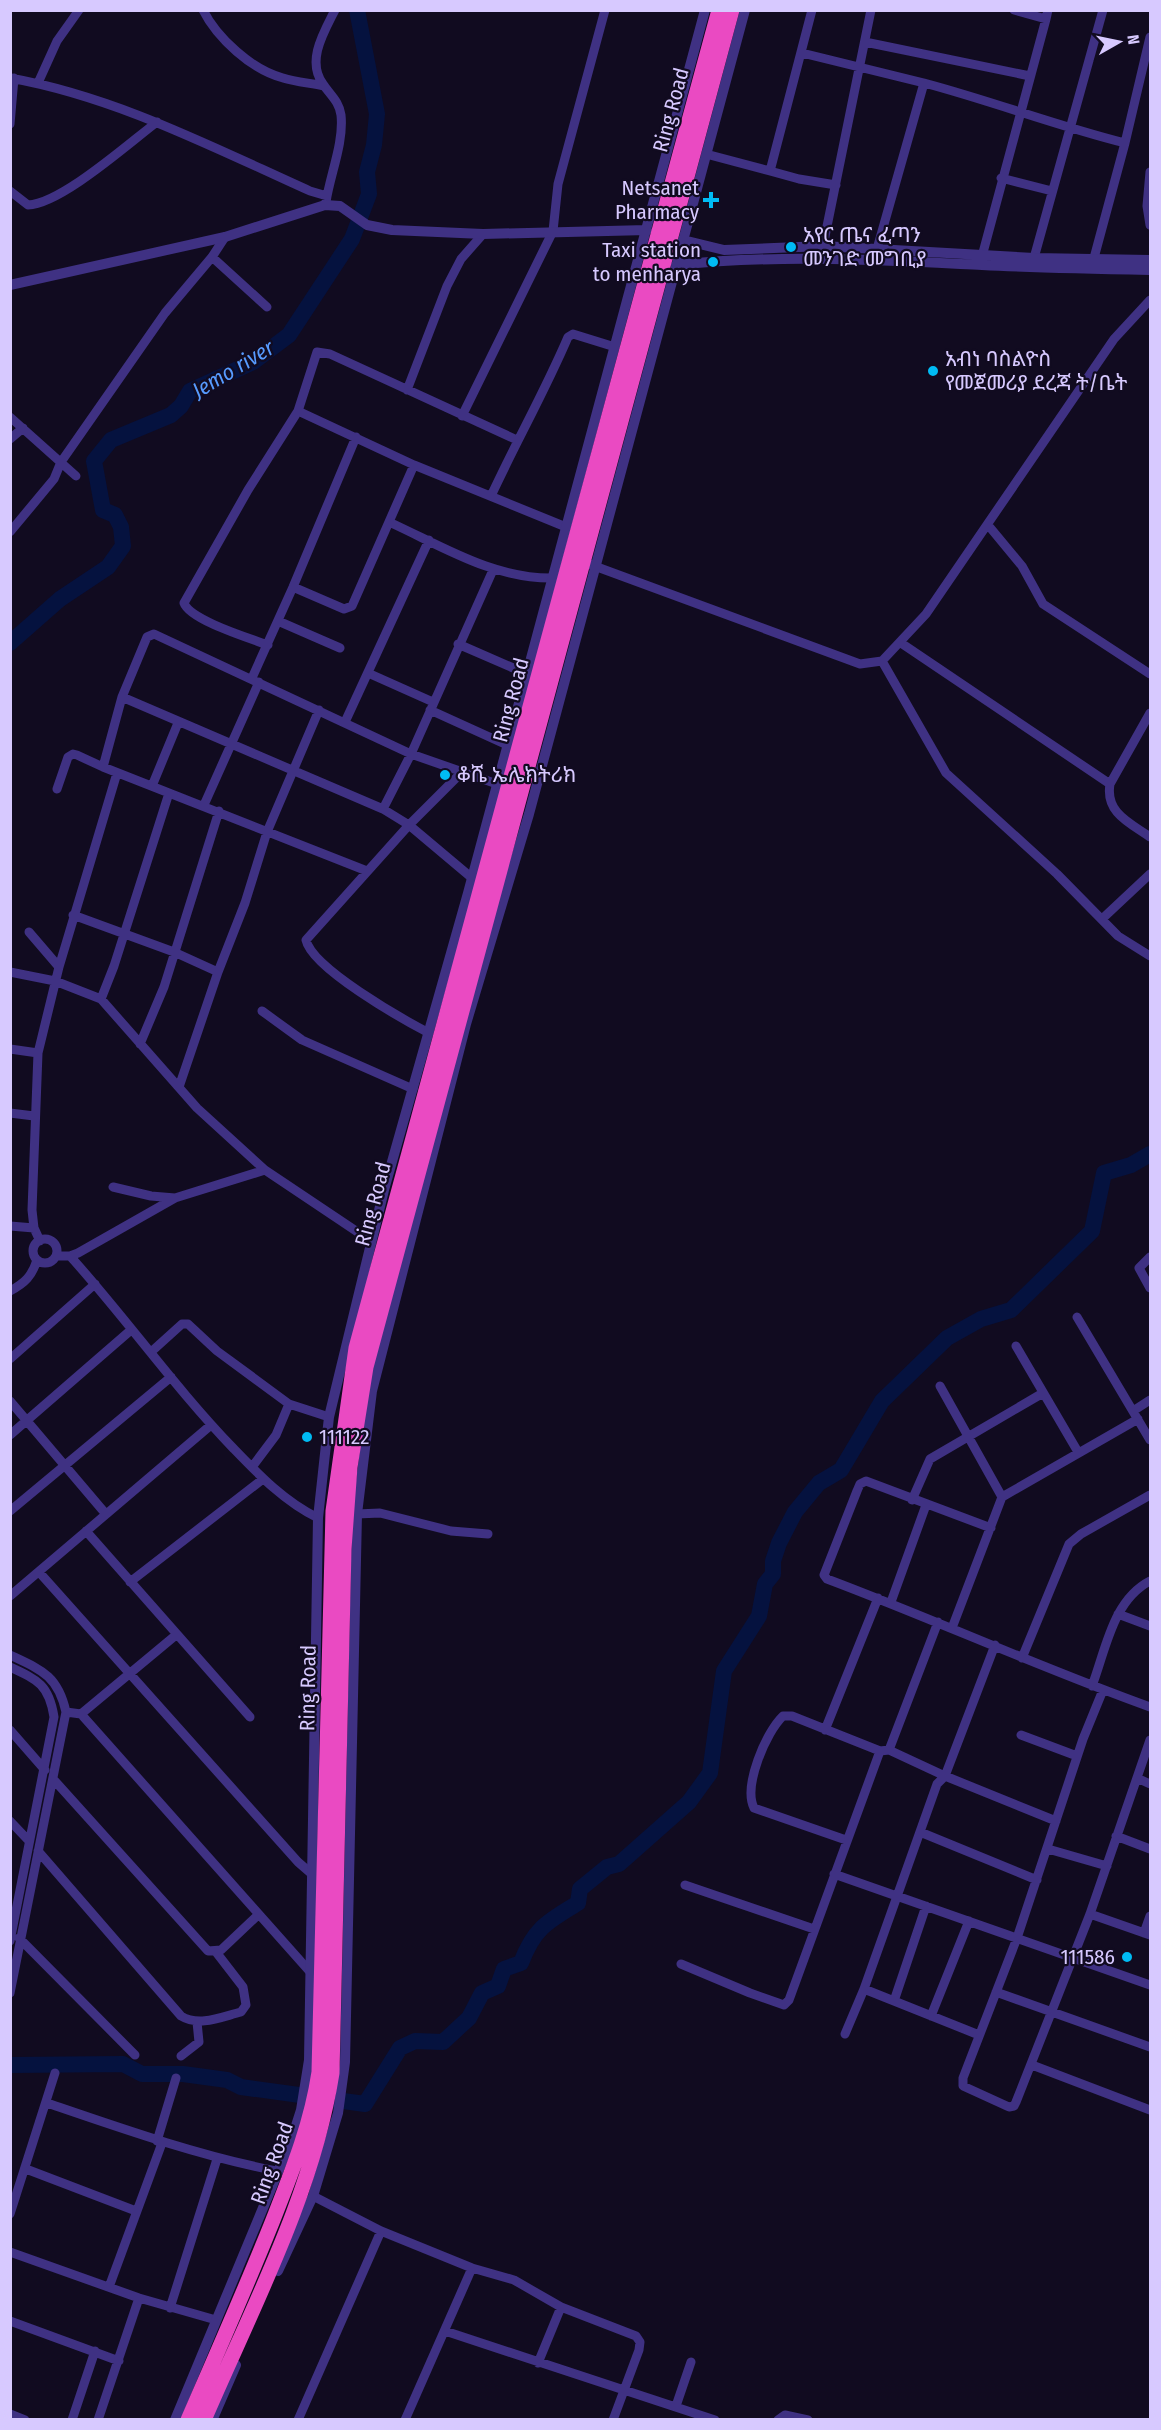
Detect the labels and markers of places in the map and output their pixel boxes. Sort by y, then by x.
place label: Netsanet Pharmacy [615,175,700,225]
marker: Netsanet Pharmacy [704,193,718,207]
place label: አየር ጤና ፈጣን መንገድ መግቢያ [803,222,926,272]
place label: Taxi station to menharya [593,237,701,287]
marker: አየር ጤና ፈጣን መንገድ መግቢያ [784,240,798,254]
marker: Taxi station to menharya [706,255,720,269]
place label: አብነ ባስልዮስ የመጀመሪያ ደረጃ ት/ቤት [945,346,1128,396]
marker: አብነ ባስልዮስ የመጀመሪያ ደረጃ ት/ቤት [926,364,940,378]
place label: ቆሼ ኤሌክትሪክ [457,762,576,788]
marker: ቆሼ ኤሌክትሪክ [438,768,452,782]
place label: 111122 [319,1424,369,1450]
marker: 111122 [300,1430,314,1444]
place label: 111586 [1060,1944,1115,1970]
marker: 111586 [1120,1950,1134,1964]

